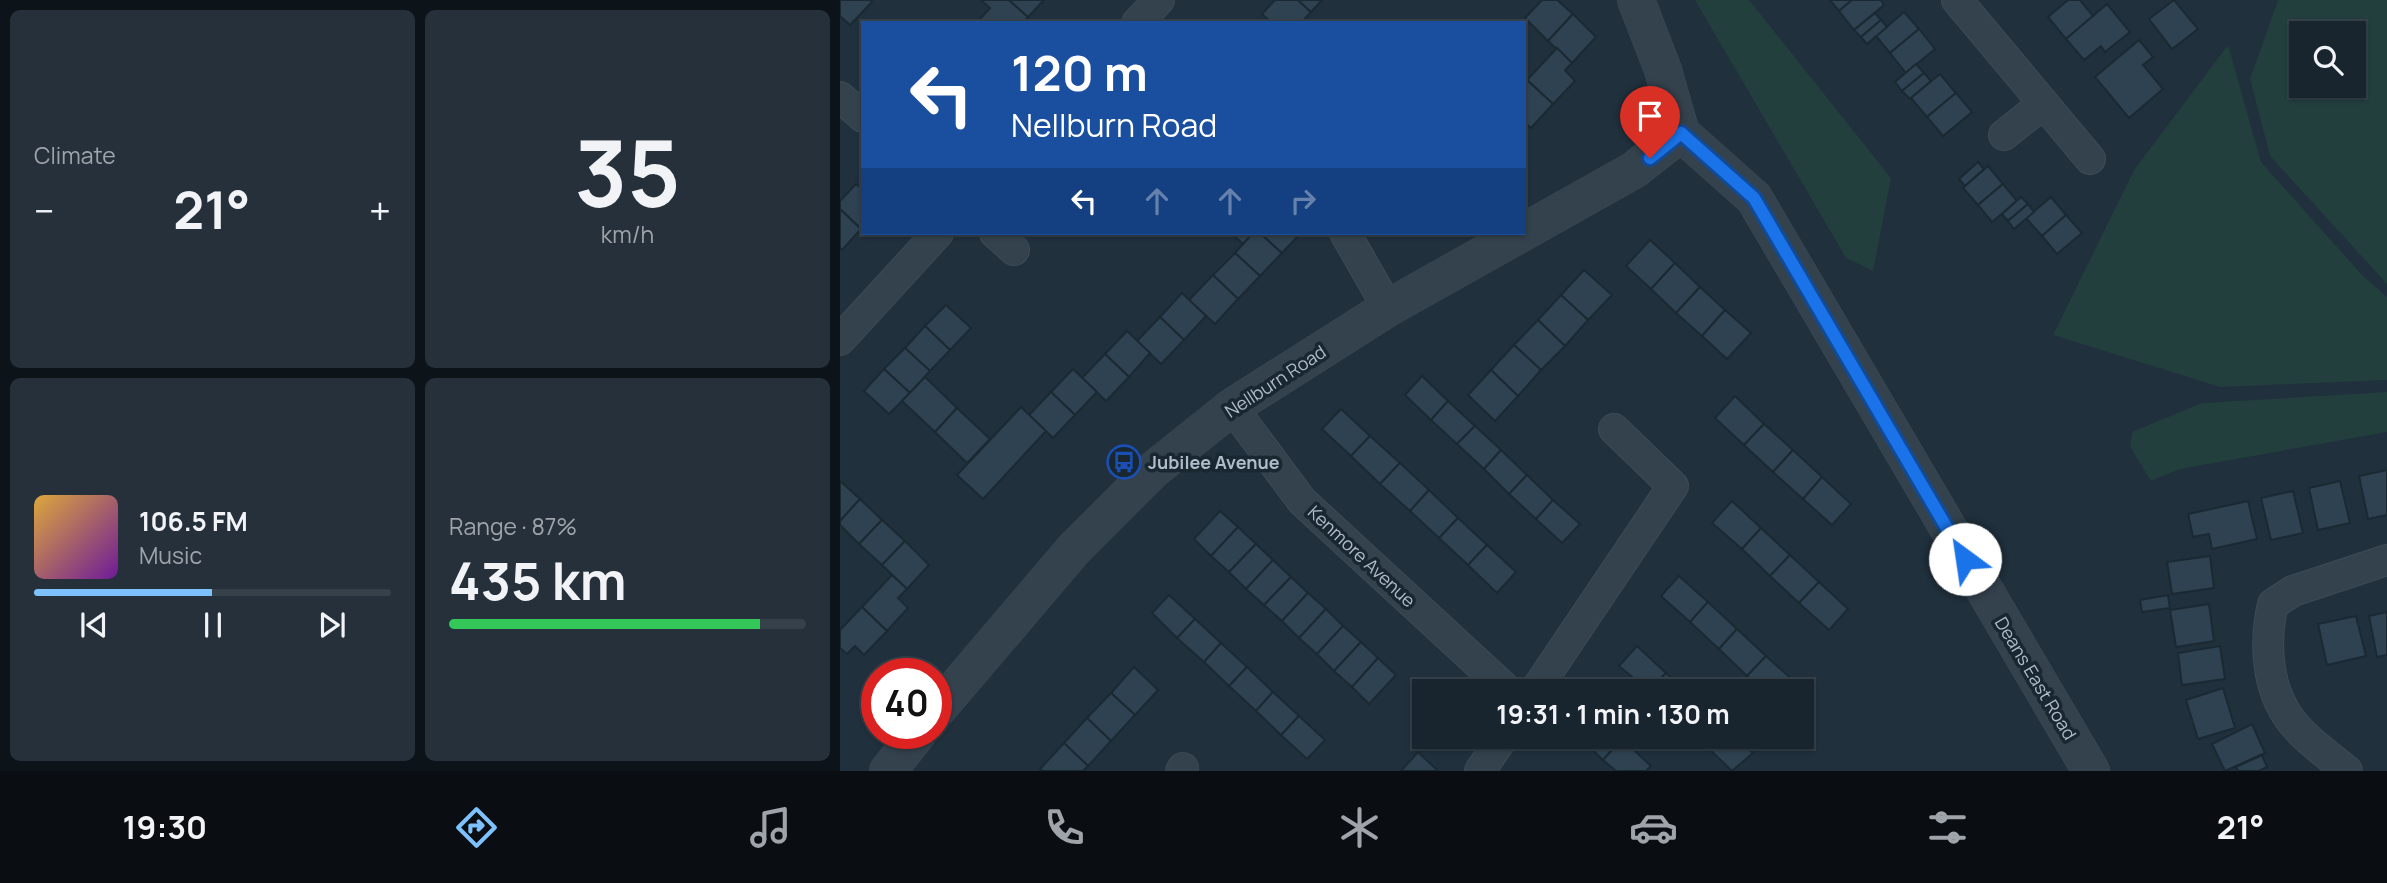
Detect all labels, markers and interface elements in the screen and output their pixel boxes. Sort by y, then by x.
map controls [2289,21,2366,98]
button: search [2289,21,2366,98]
text: 120 m [1011,39,1148,106]
icon: left [896,49,987,140]
pin [1620,86,1680,158]
icon: arrive [1631,97,1669,135]
text: Nellburn Road [1011,103,1217,147]
text: 35 [574,110,681,234]
text: Climate [34,139,116,171]
text: 21° [173,174,250,245]
icon: left [1065,182,1103,220]
icon: ahead [1138,182,1176,220]
icon: ahead [1211,182,1249,220]
icon: right [1284,182,1322,220]
text: − [34,184,55,236]
text: + [369,184,391,236]
text: km/h [601,218,654,250]
street label: Nellburn Road [1220,339,1330,423]
bus stop icon: Jubilee Avenue [1105,443,1143,481]
place label: Jubilee Avenue [1148,450,1280,474]
street label: Kenmore Avenue [1303,500,1421,612]
text: 106.5 FM [139,503,248,539]
text: Range · 87% [449,510,577,542]
position arrow [1928,522,2002,596]
text: Music [139,539,202,571]
text: 435 km [449,545,626,616]
icon: previous [75,606,113,644]
icon: pause [194,606,232,644]
icon: next [313,606,351,644]
street label: Deans East Road [1990,612,2082,744]
speed limit sign: 40 [861,658,952,749]
text: 19:31 · 1 min · 130 m [1496,696,1730,732]
icon: directions [452,803,501,852]
icon: music [746,803,795,852]
icon: phone [1040,803,1089,852]
icon: climate [1335,803,1384,852]
icon: car [1629,803,1678,852]
icon: filters [1923,803,1972,852]
text: 19:30 [123,805,207,849]
text: 21° [2217,805,2264,849]

